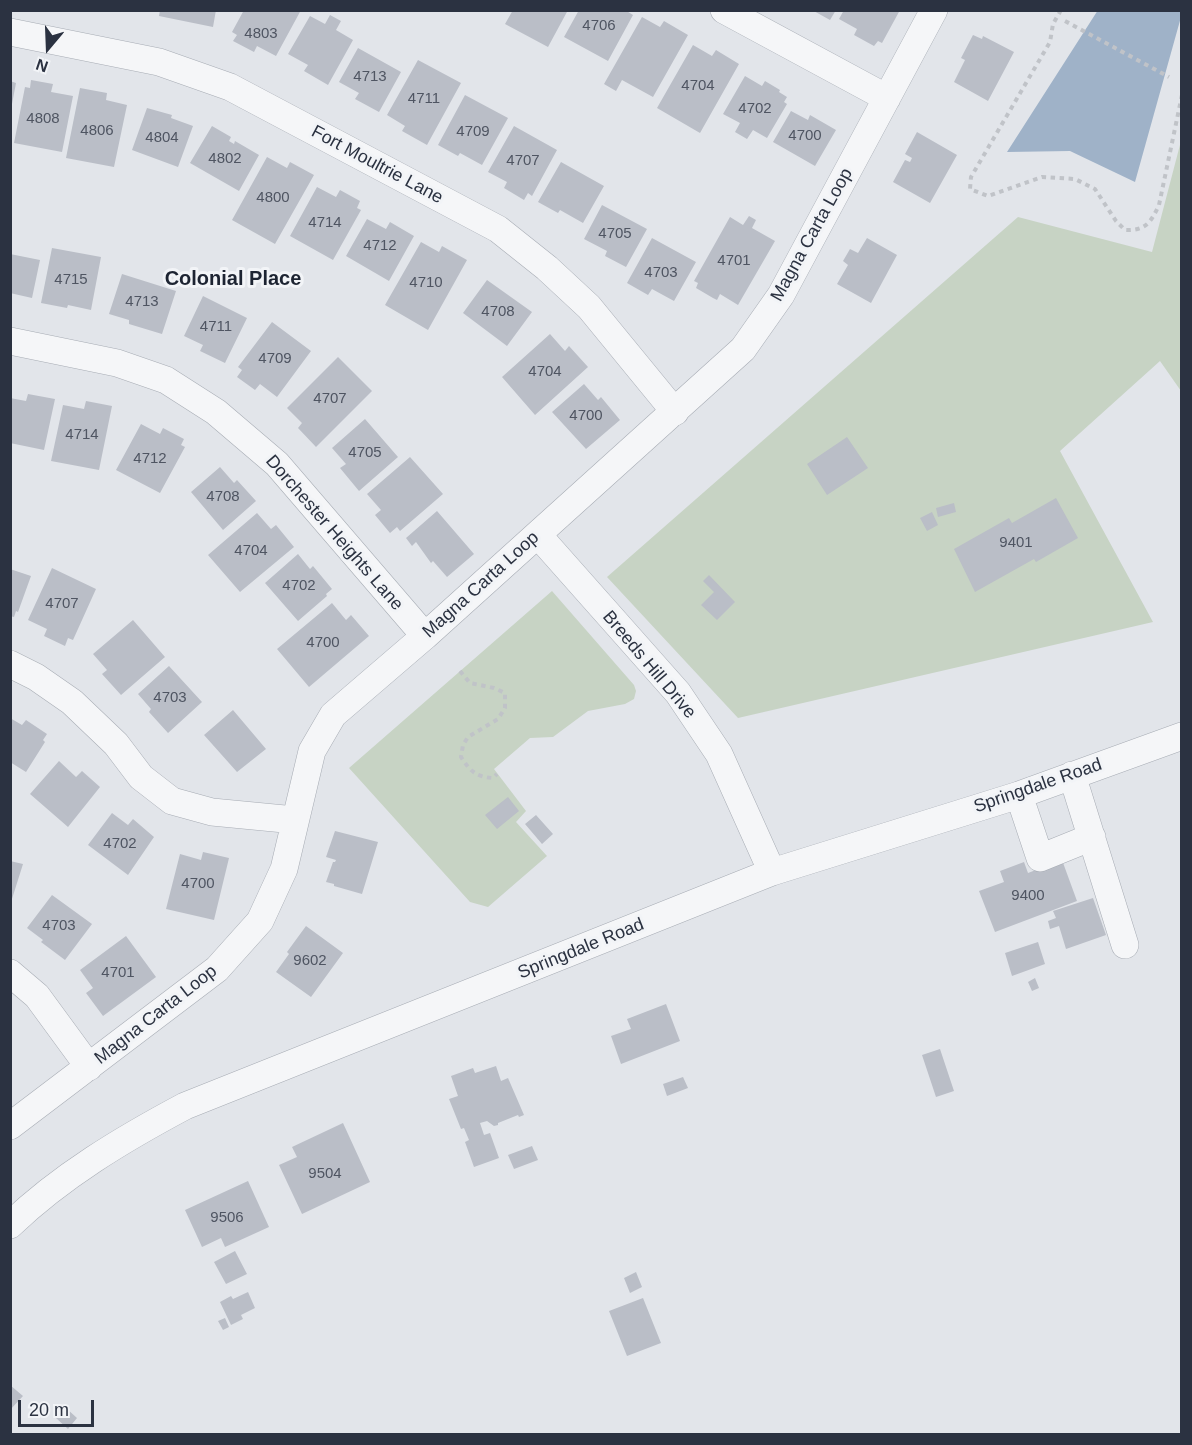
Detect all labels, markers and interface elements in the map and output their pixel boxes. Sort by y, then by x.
house number: 4706 [582,17,616,35]
north arrow [18,18,78,78]
house number: 4803 [244,25,278,43]
text: N [34,56,50,75]
house number: 4713 [353,68,387,86]
house number: 4704 [681,77,715,95]
house number: 4711 [408,90,440,108]
house number: 4702 [738,100,772,118]
house number: 4808 [26,110,60,128]
street label: Fort Moultrie Lane [307,121,447,209]
house number: 4806 [80,122,114,140]
house number: 4709 [456,123,490,141]
house number: 4700 [788,127,822,145]
house number: 4804 [145,129,179,147]
house number: 4802 [208,150,242,168]
house number: 4707 [506,152,540,170]
street label: Magna Carta Loop [766,165,858,305]
house number: 4800 [256,189,290,207]
house number: 4714 [308,214,342,232]
house number: 4705 [598,225,632,243]
house number: 4712 [363,237,397,255]
house number: 4701 [717,252,751,270]
house number: 4703 [644,264,678,282]
district label: Colonial Place [165,267,301,291]
house number: 4715 [54,271,88,289]
house number: 4710 [409,274,443,292]
house number: 4713 [125,293,159,311]
house number: 4708 [481,303,515,321]
house number: 4711 [200,318,232,336]
house number: 4709 [258,350,292,368]
house number: 4704 [528,363,562,381]
house number: 4707 [313,390,347,408]
house number: 4700 [569,407,603,425]
house number: 4714 [65,426,99,444]
house number: 4705 [348,444,382,462]
house number: 4712 [133,450,167,468]
street label: Dorchester Heights Lane [261,451,407,615]
house number: 4708 [206,488,240,506]
street label: Magna Carta Loop [418,527,544,643]
house number: 9401 [999,534,1033,552]
house number: 4704 [234,542,268,560]
house number: 4702 [282,577,316,595]
house number: 4707 [45,595,79,613]
street label: Breeds Hill Drive [598,607,700,723]
house number: 4700 [306,634,340,652]
house number: 4703 [153,689,187,707]
street label: Springdale Road [971,754,1105,818]
house number: 4702 [103,835,137,853]
house number: 4700 [181,875,215,893]
house number: 9400 [1011,887,1045,905]
street label: Springdale Road [515,914,647,984]
house number: 4703 [42,917,76,935]
house number: 9602 [293,952,327,970]
street label: Magna Carta Loop [91,961,221,1069]
house number: 4701 [101,964,135,982]
house number: 9504 [308,1165,342,1183]
house number: 9506 [210,1209,244,1227]
scale bar [21,1388,98,1426]
text: 20 m [29,1400,69,1420]

